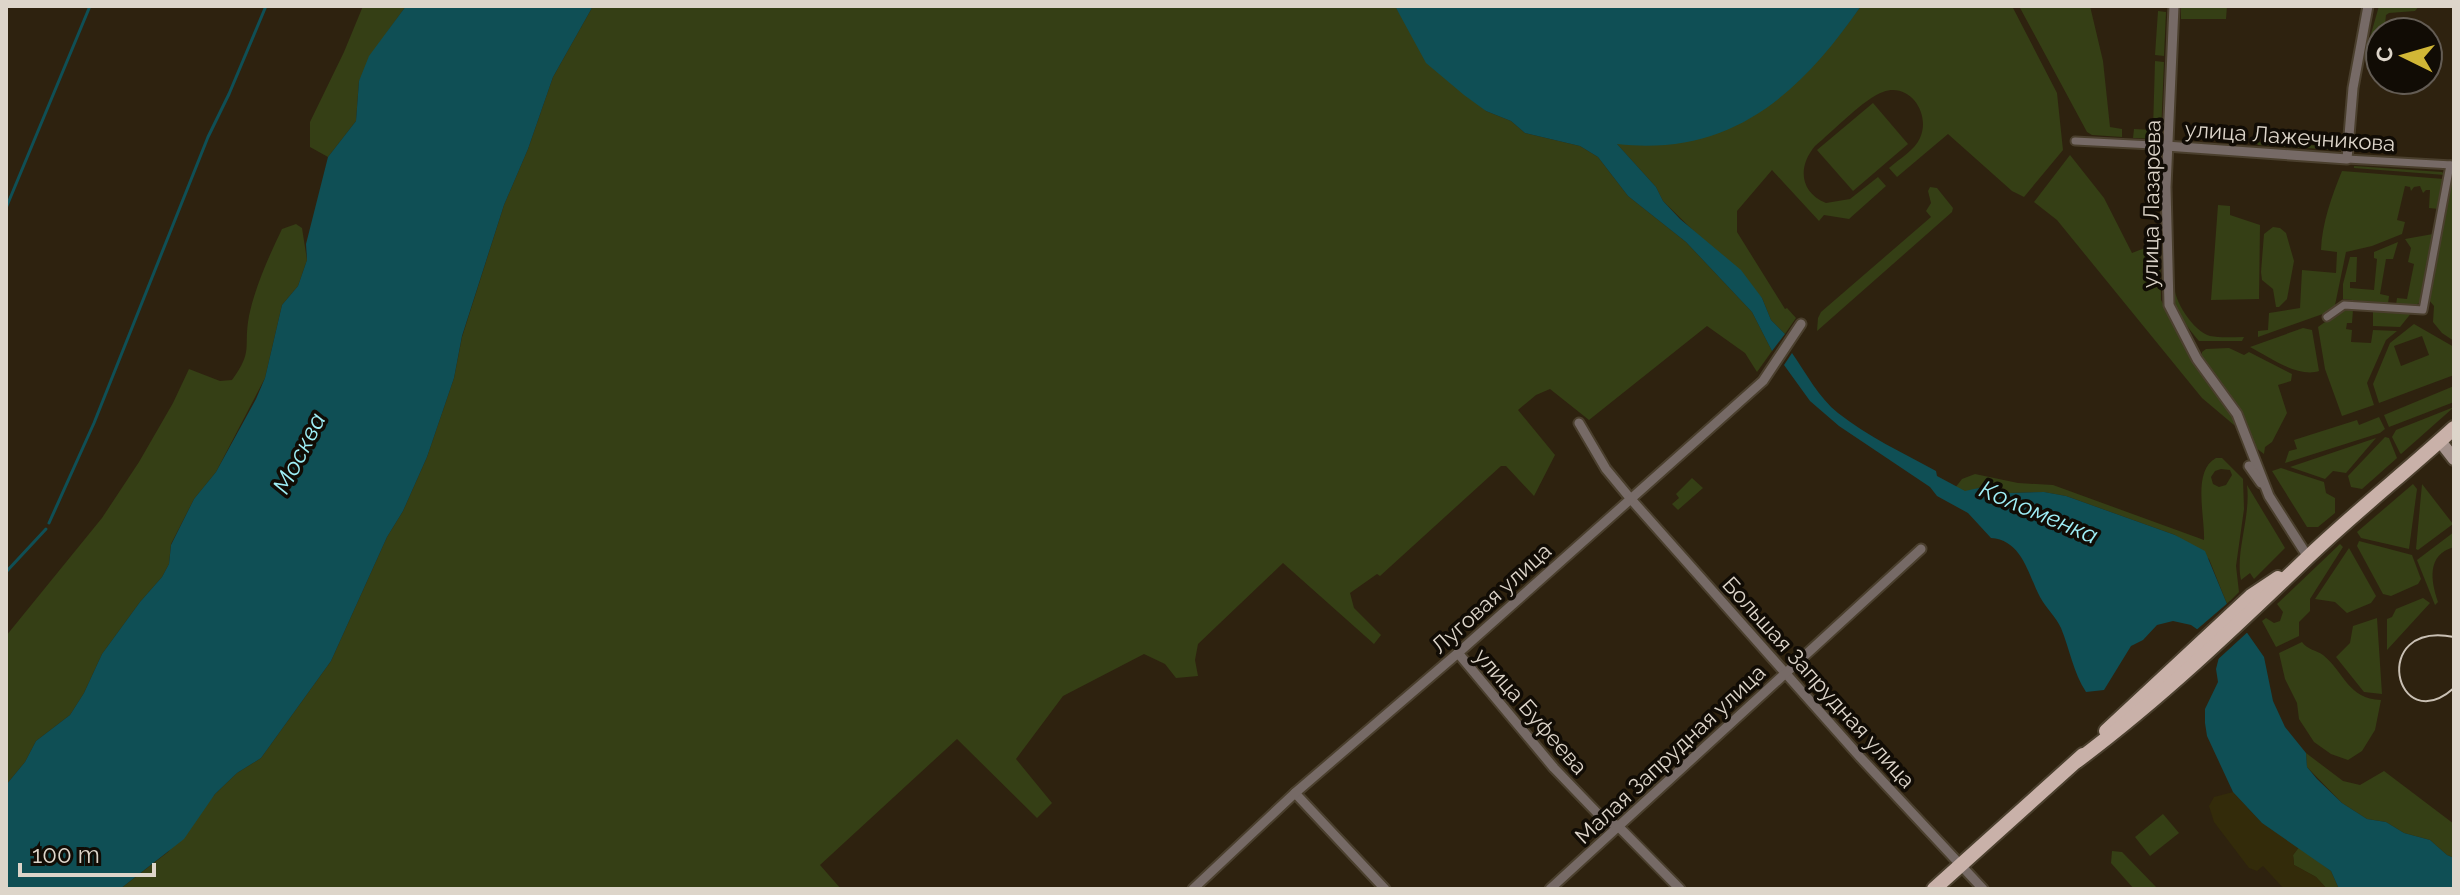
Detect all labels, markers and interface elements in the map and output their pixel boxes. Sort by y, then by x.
north arrow [2364,16,2444,96]
text: С [2370,46,2398,63]
street label: улица Лажечникова [2184,116,2396,156]
street label: улица Лазарева [2137,120,2165,288]
water label: Москва [266,408,332,498]
water label: Коломенка [1975,474,2103,550]
street label: Луговая улица [1426,537,1556,659]
street label: Большая Запрудная улица [1717,571,1921,793]
street label: улица Буфеева [1469,643,1593,779]
street label: Малая Запрудная улица [1570,659,1770,849]
scale bar [20,827,154,877]
text: 100 m [32,840,100,869]

